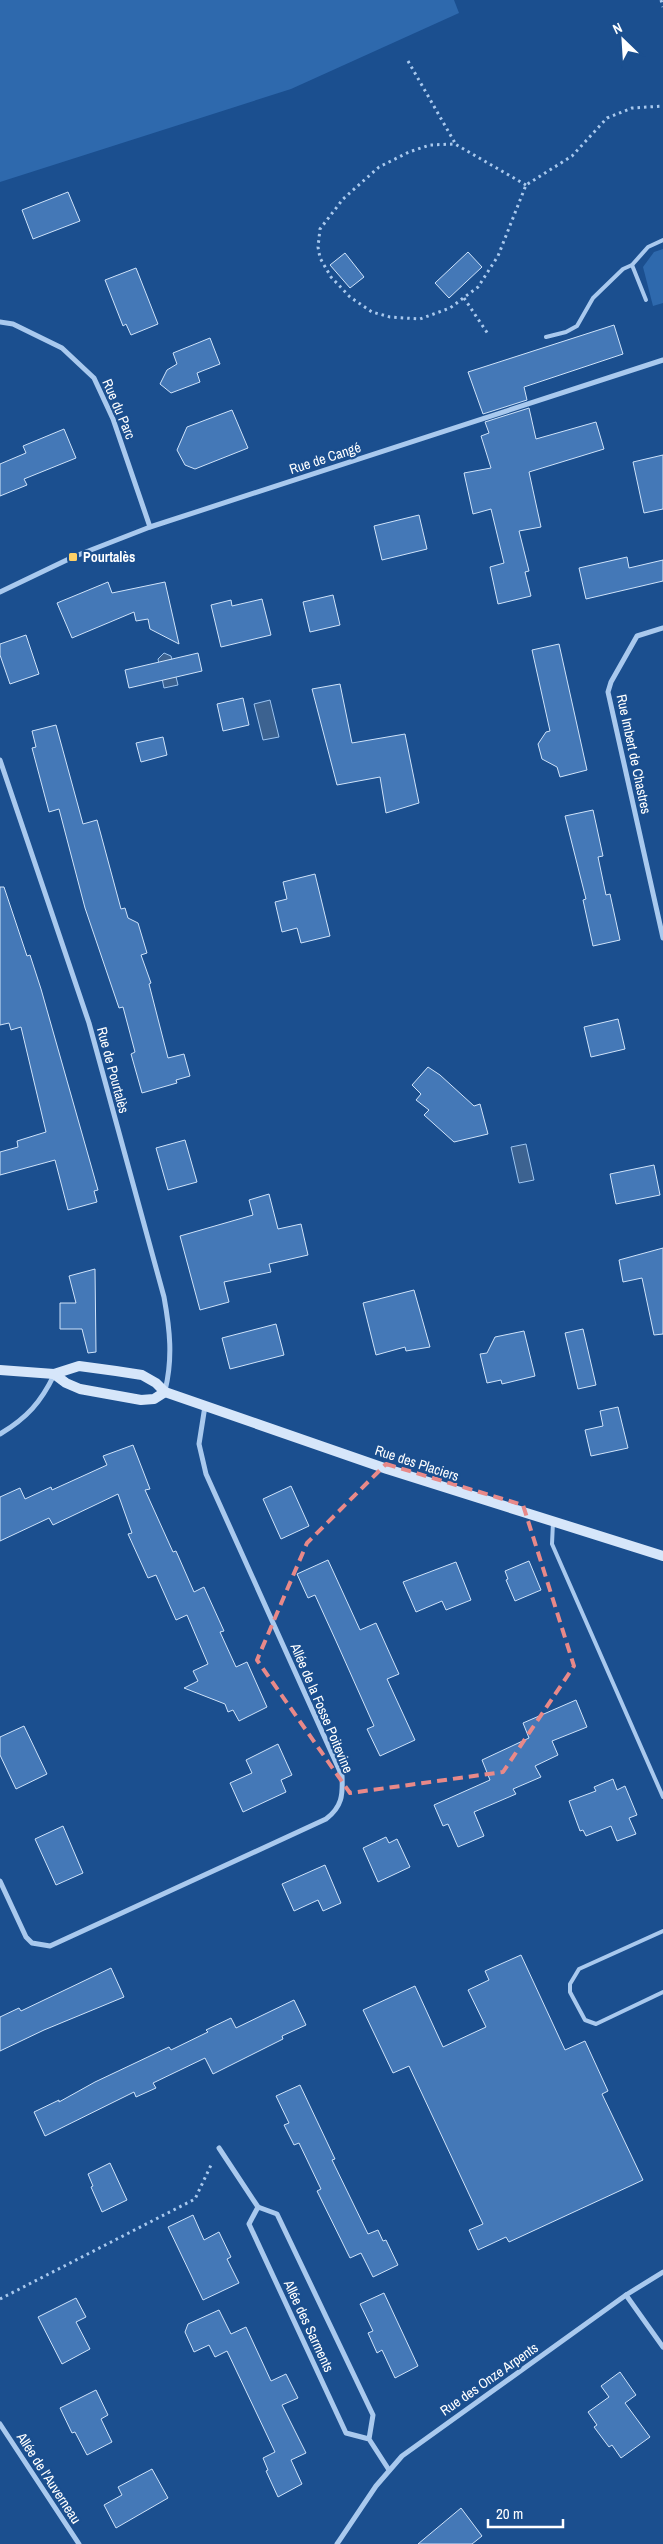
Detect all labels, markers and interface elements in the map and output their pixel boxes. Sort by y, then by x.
north arrow [598,15,648,65]
text: N [610,18,625,38]
street label: Rue du Parc [98,376,140,442]
street label: Rue de Cangé [287,438,363,478]
place label: Pourtalès [83,548,135,566]
marker: Pourtalès [67,551,79,563]
street label: Rue Imbert de Chastres [613,693,656,816]
street label: Rue de Pourtalès [93,1025,133,1115]
street label: Rue des Placiers [373,1441,462,1485]
street label: Allée de la Fosse Poitevine [286,1639,357,1776]
street label: Allée des Sarments [279,2276,338,2375]
street label: Rue des Onze Arpents [437,2338,542,2420]
street label: Allée de l'Auverneau [12,2428,85,2527]
scale bar [488,2496,563,2528]
text: 20 m [496,2503,523,2524]

